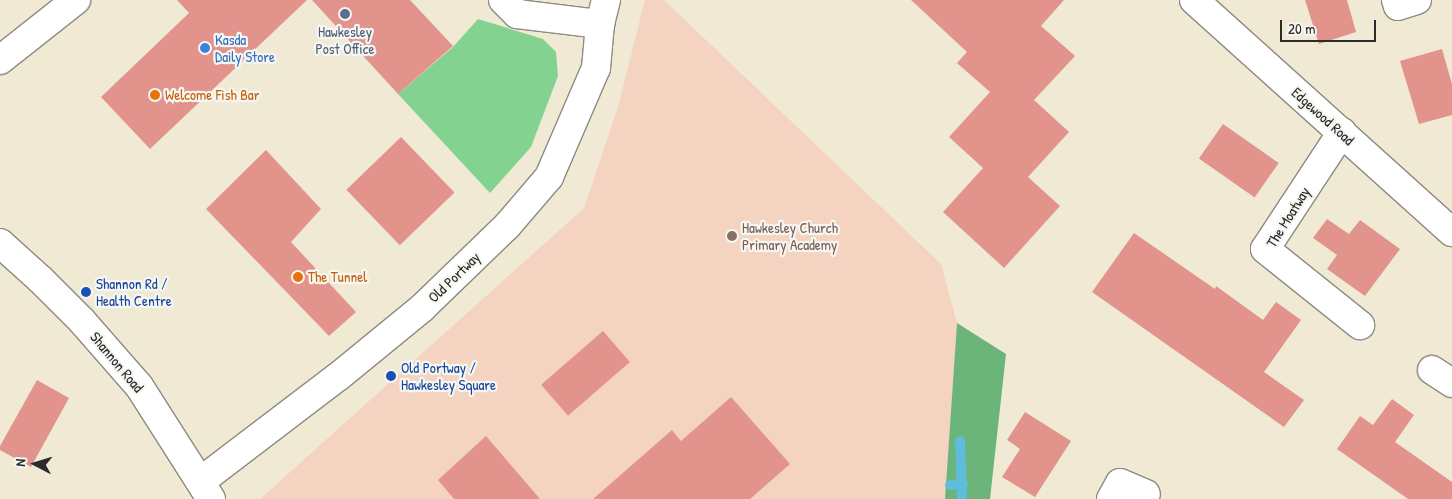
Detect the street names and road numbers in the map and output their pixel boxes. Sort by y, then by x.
street label: Edgewood Road [1288,83,1358,149]
street label: The Moatway [1262,183,1314,251]
street label: Old Portway [424,248,484,306]
street label: Shannon Road [86,328,148,396]

